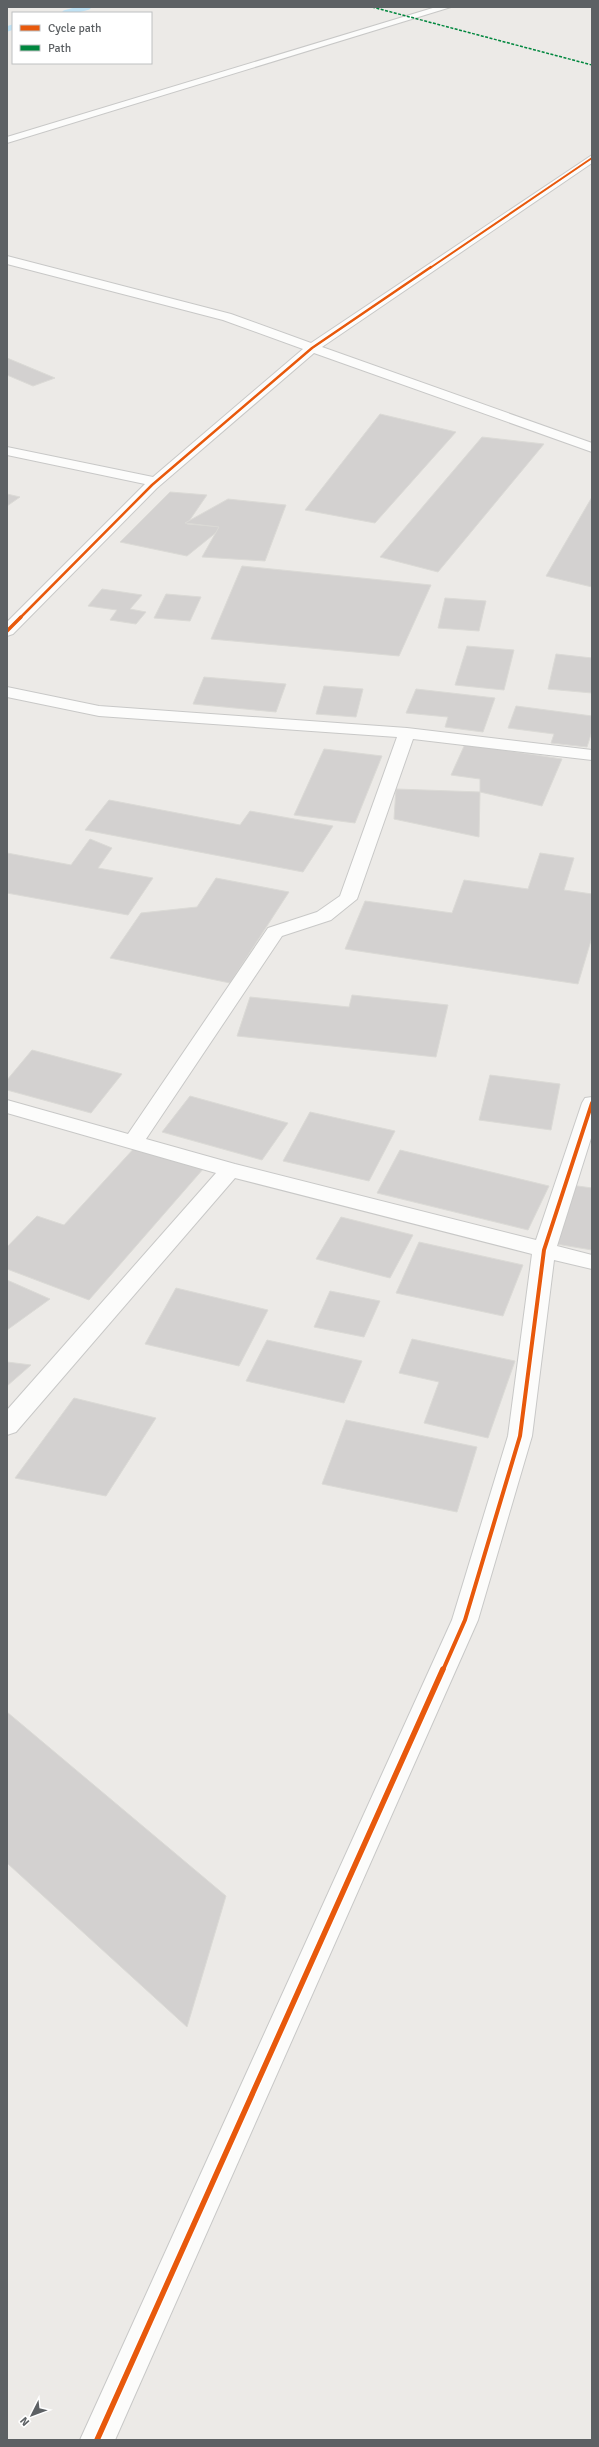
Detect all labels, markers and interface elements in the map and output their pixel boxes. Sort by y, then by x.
legend [12,12,152,64]
text: Cycle path [48,21,101,36]
text: Path [48,41,71,56]
north arrow [12,2395,52,2435]
text: N [18,2414,32,2429]

